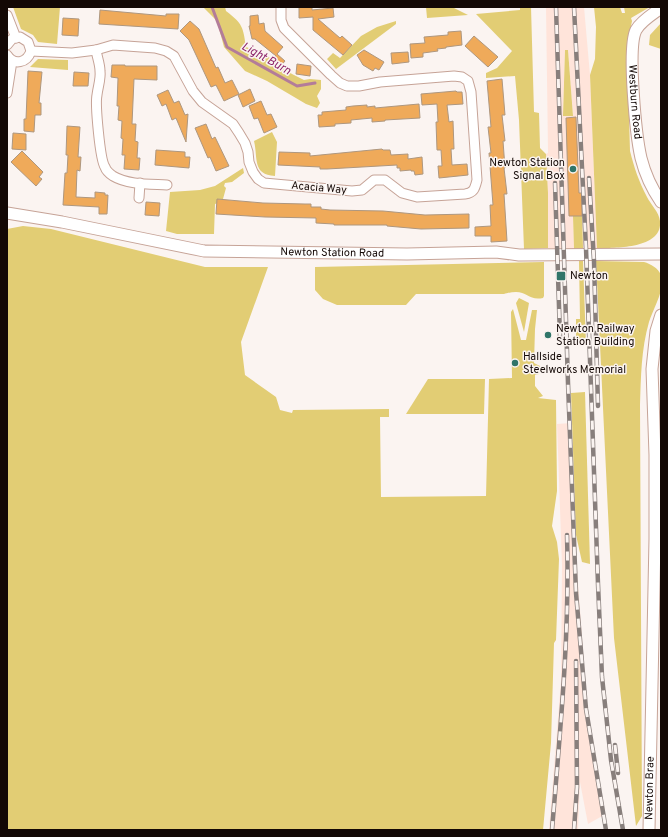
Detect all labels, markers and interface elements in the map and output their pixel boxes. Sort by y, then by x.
water label: Light Burn [238,39,294,79]
street label: Westburn Road [625,64,645,140]
place label: Newton Station Signal Box [489,156,565,183]
marker: Newton Station Signal Box [568,164,578,174]
street label: Acacia Way [291,179,348,197]
street label: Newton Station Road [280,245,384,261]
place label: Newton [570,269,608,283]
marker: Newton [555,270,567,282]
place label: Newton Railway Station Building [556,322,635,349]
marker: Newton Railway Station Building [543,330,553,340]
place label: Hallside Steelworks Memorial [523,350,626,377]
marker: Hallside Steelworks Memorial [510,358,520,368]
street label: Newton Brae [642,756,658,820]

